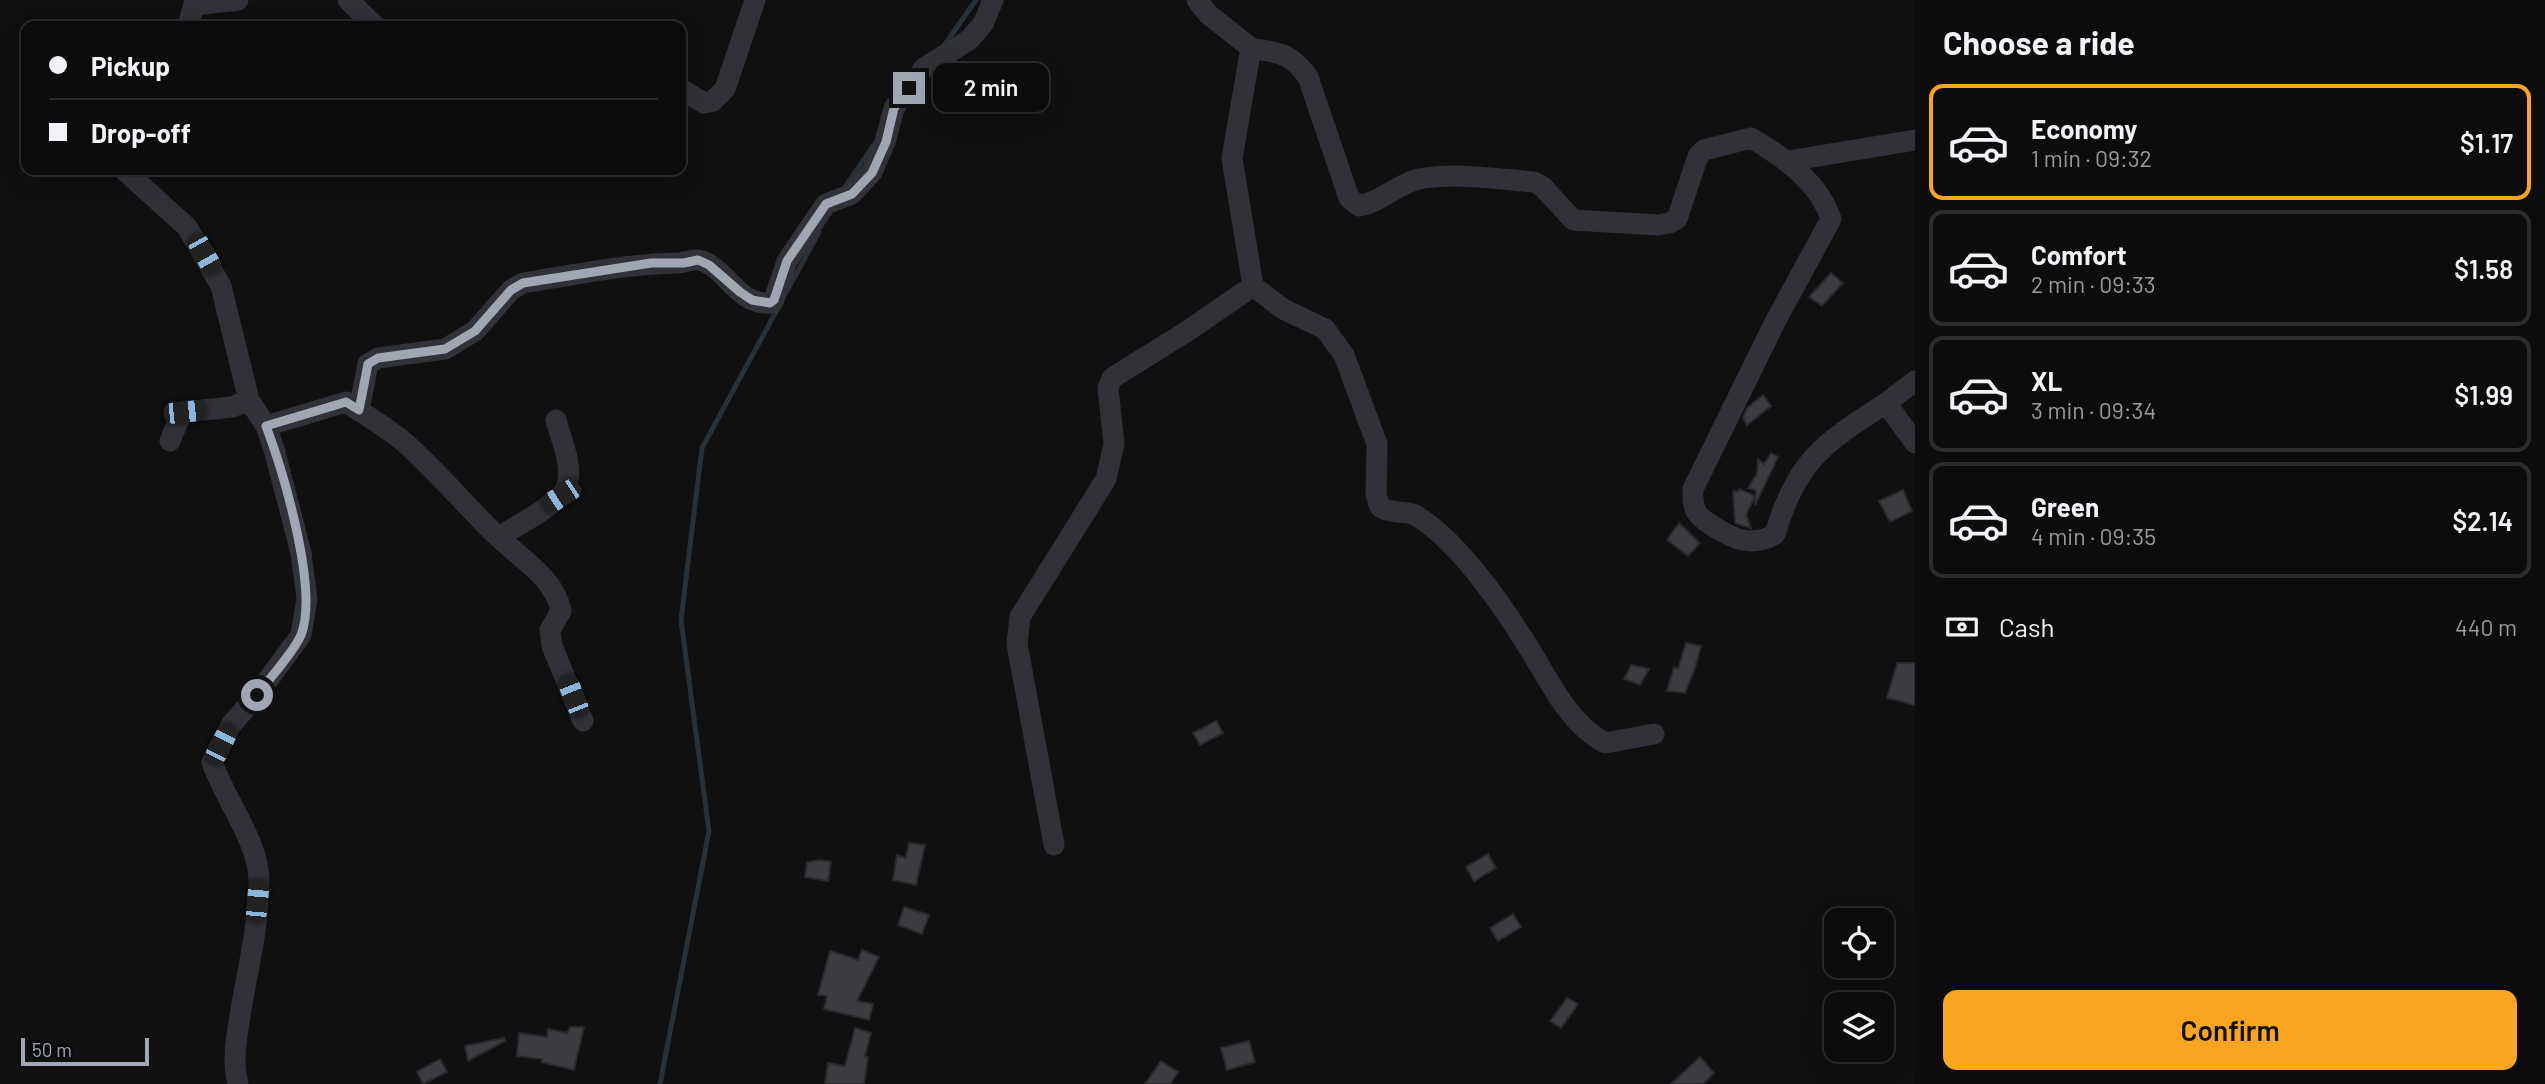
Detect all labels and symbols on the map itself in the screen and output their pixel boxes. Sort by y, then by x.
callout: 2 min [934,64,1049,112]
route end [893,72,925,104]
car [185,231,224,277]
car [163,399,206,425]
car [538,476,585,516]
car [556,673,591,719]
route start [241,679,273,711]
car [203,721,240,767]
car [245,879,270,923]
scale bar [21,1035,149,1067]

